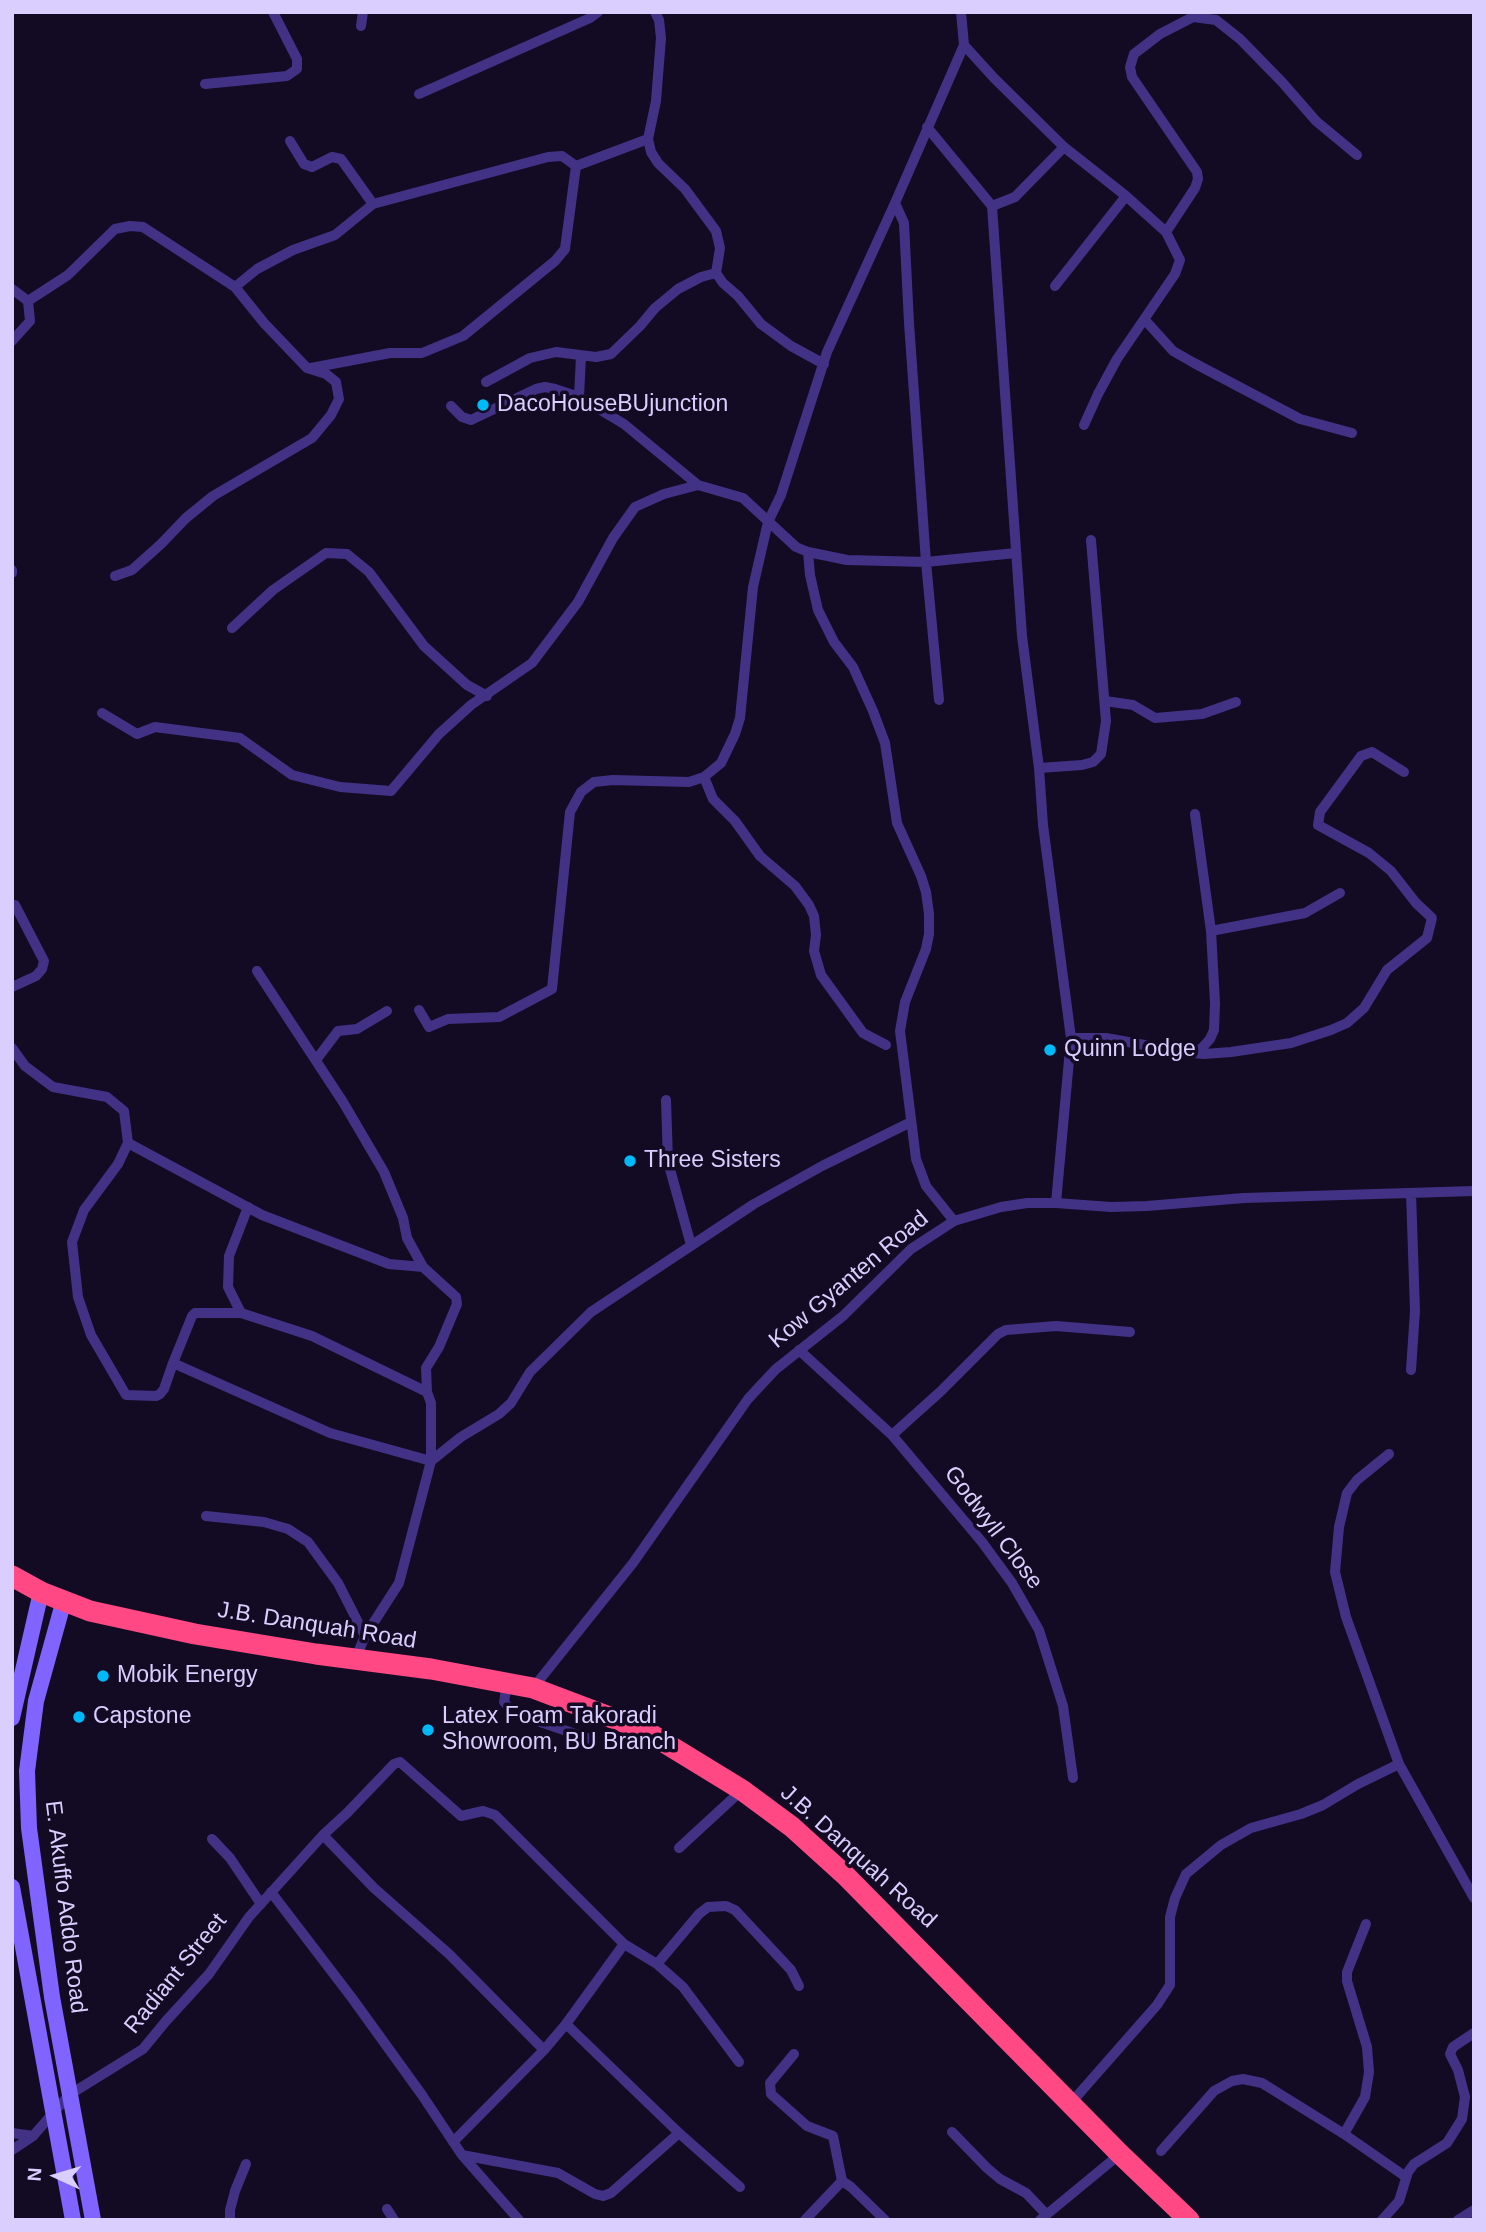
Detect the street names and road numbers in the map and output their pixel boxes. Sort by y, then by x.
street label: Kow Gyanten Road [764,1205,934,1355]
street label: Godwyll Close [938,1461,1048,1595]
street label: J.B. Danquah Road [216,1597,418,1655]
street label: J.B. Danquah Road [774,1780,942,1934]
street label: E. Akuffo Addo Road [38,1799,92,2015]
street label: Radiant Street [119,1908,233,2040]

